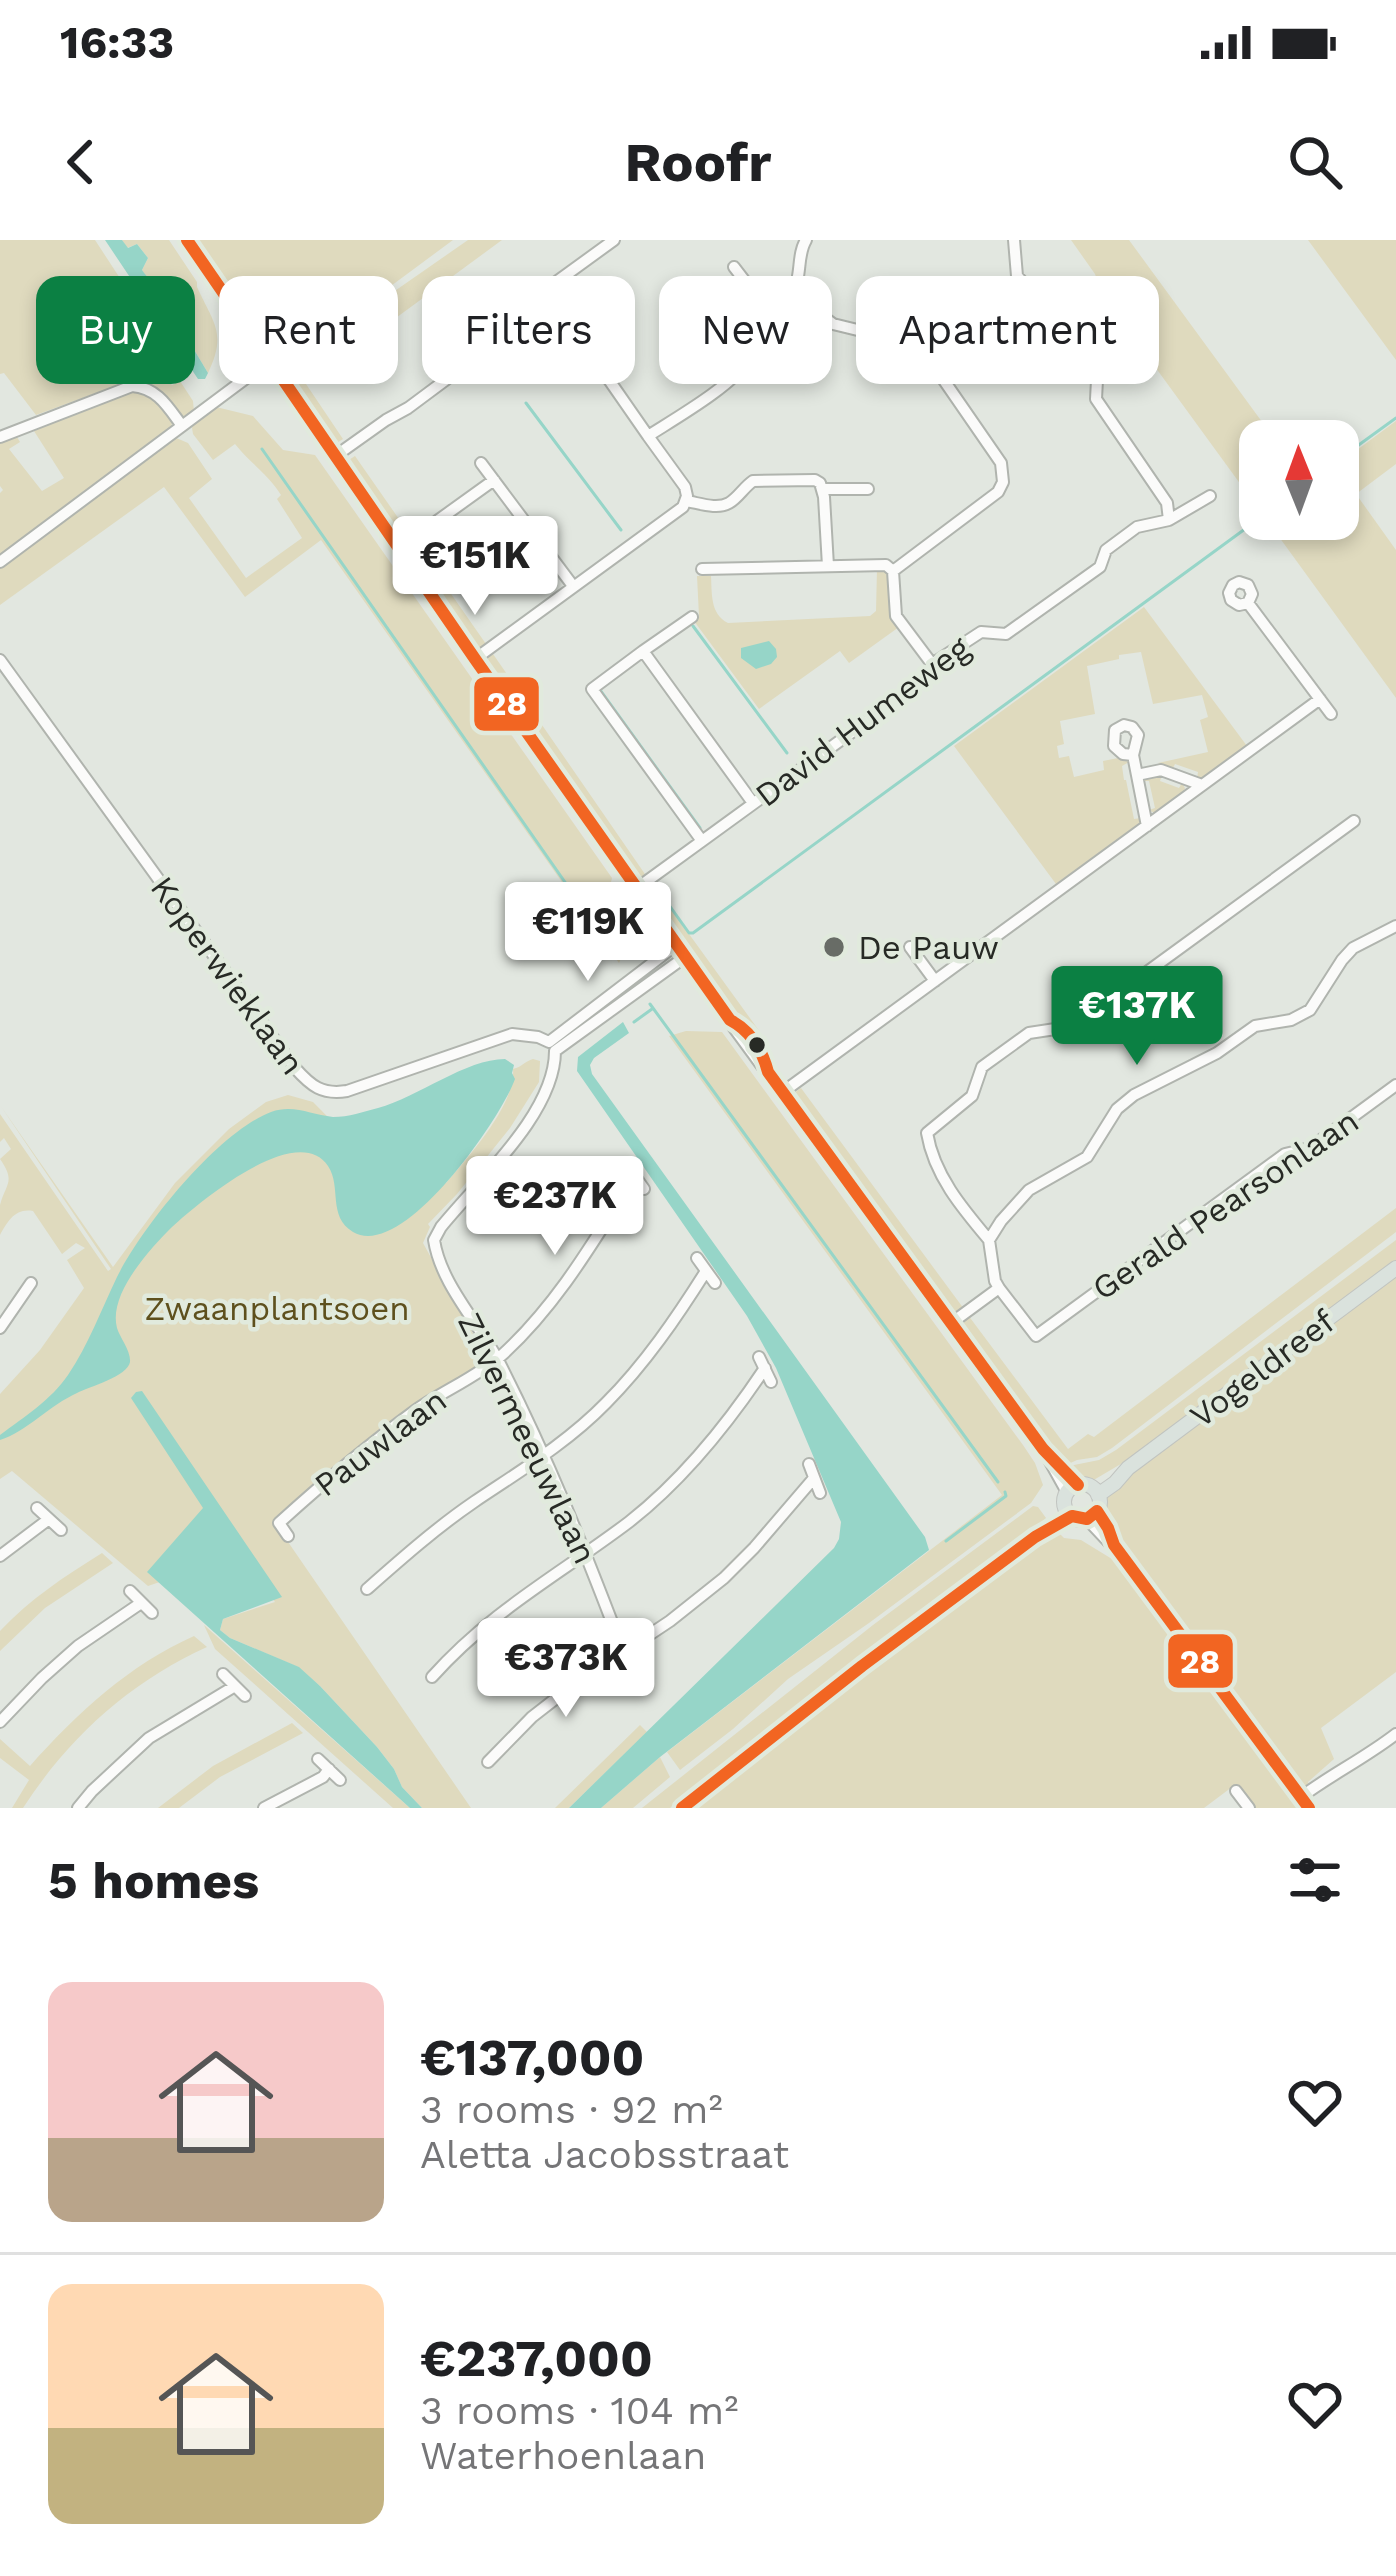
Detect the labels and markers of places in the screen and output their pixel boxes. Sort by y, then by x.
pin: €151K [391,516,559,618]
pin: €119K [504,882,672,984]
place label: De Pauw [858,928,999,967]
marker: De Pauw [821,934,847,960]
pin: €137K [1053,966,1221,1068]
unlabelled marker [746,1034,768,1056]
pin: €237K [471,1156,639,1258]
pin: €373K [482,1618,650,1720]

